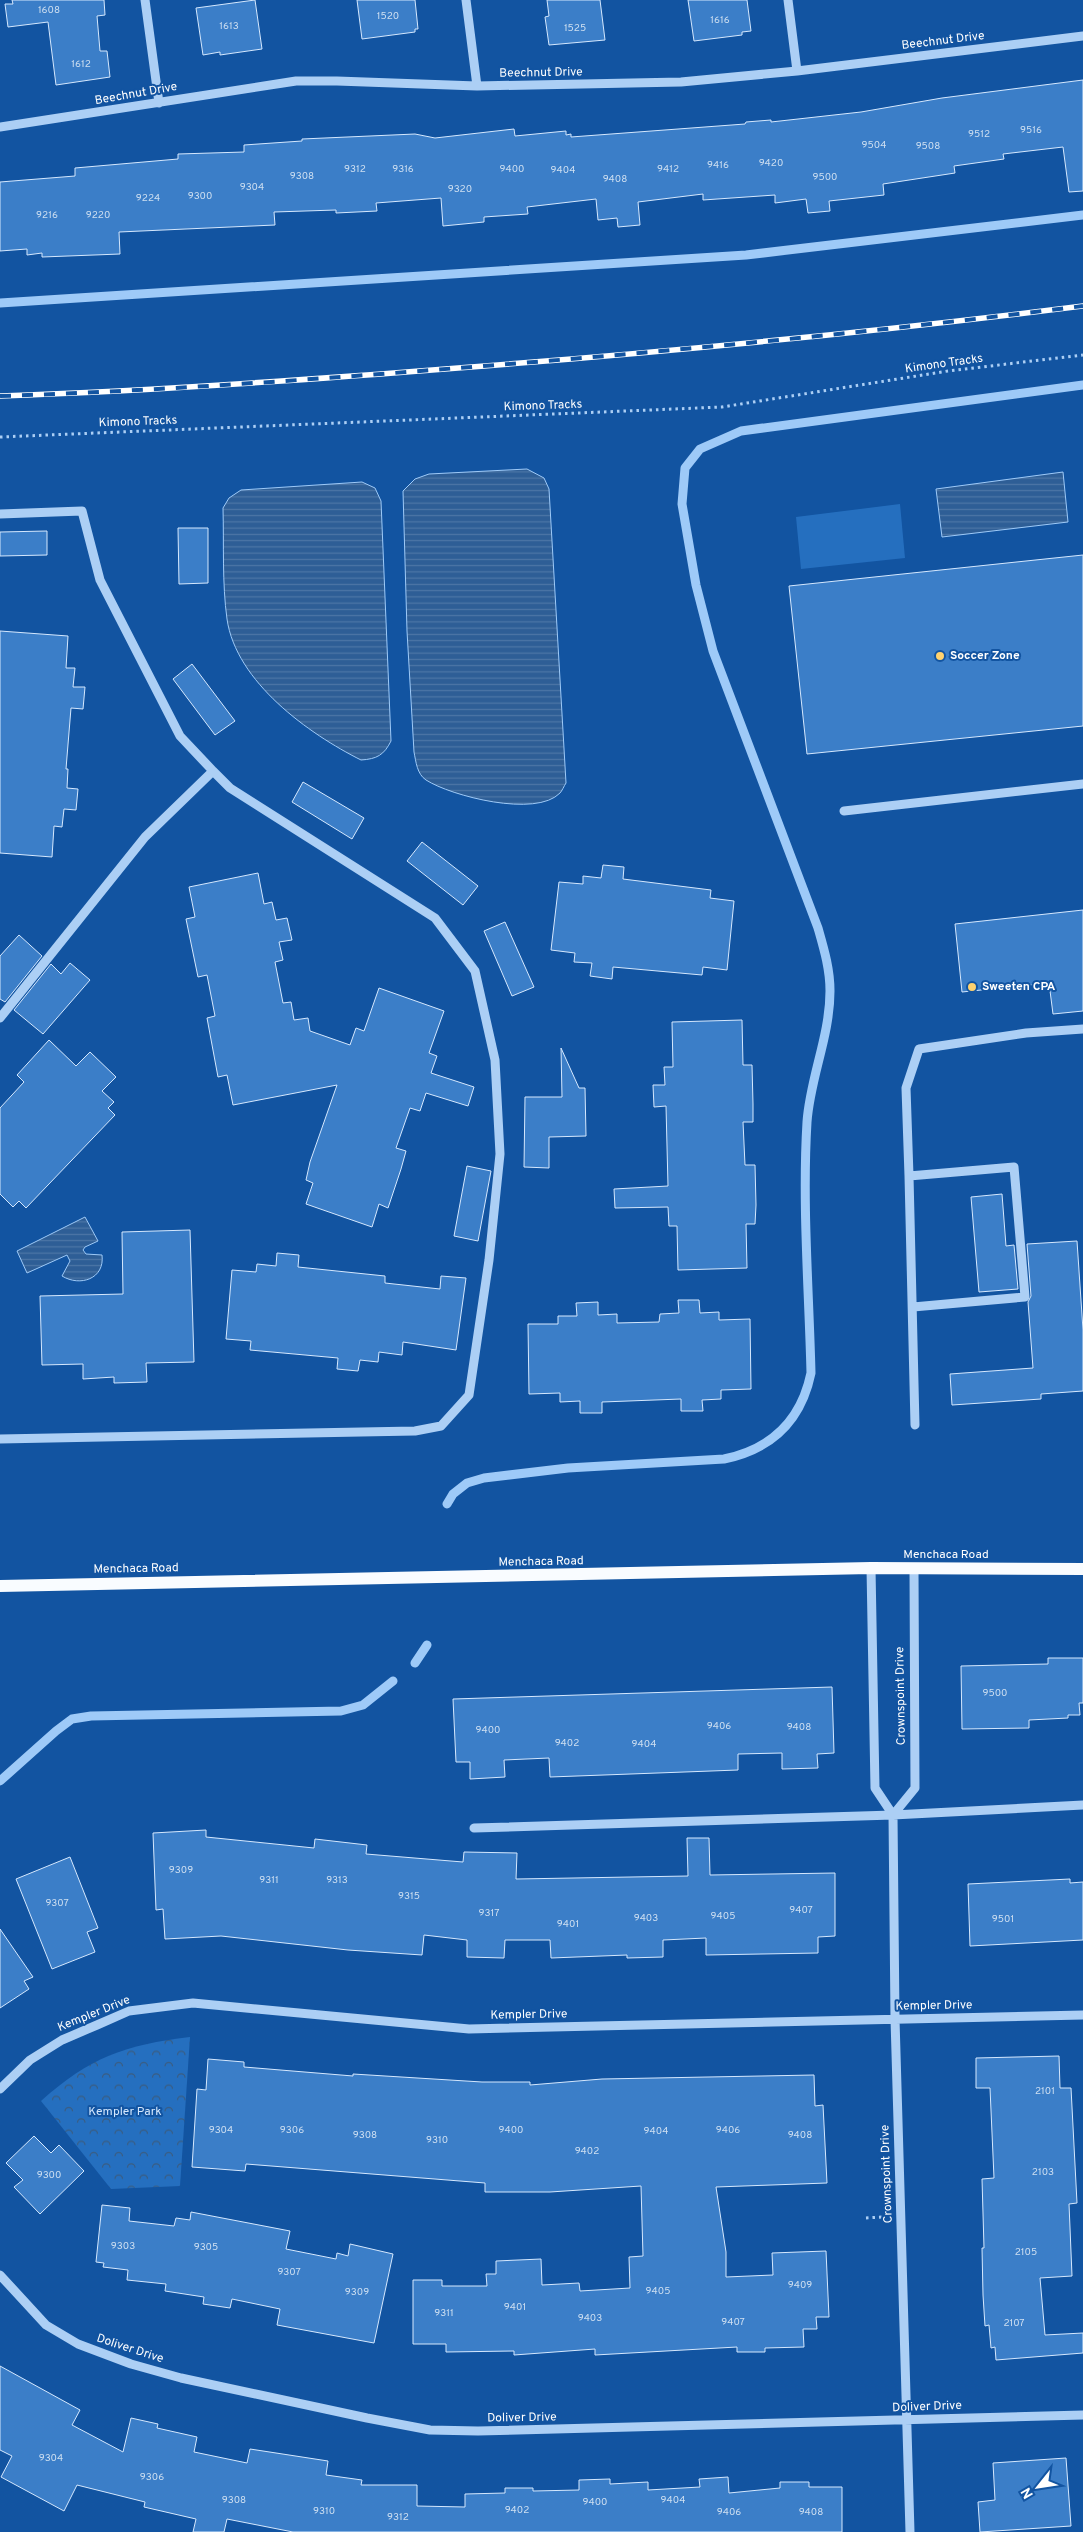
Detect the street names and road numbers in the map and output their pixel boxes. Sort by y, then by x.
street label: Beechnut Drive [901,28,985,54]
street label: Beechnut Drive [499,64,583,82]
street label: Beechnut Drive [93,79,179,109]
street label: Kimono Tracks [904,351,984,377]
street label: Kimono Tracks [503,397,583,415]
street label: Kimono Tracks [98,413,178,431]
street label: Menchaca Road [903,1547,989,1563]
street label: Menchaca Road [498,1553,584,1571]
street label: Menchaca Road [93,1560,179,1578]
street label: Crownspoint Drive [892,1646,910,1746]
street label: Kempler Drive [55,1992,133,2036]
street label: Kempler Drive [895,1997,973,2015]
street label: Kempler Drive [490,2006,568,2024]
street label: Crownspoint Drive [877,2124,897,2224]
street label: Doliver Drive [94,2331,166,2367]
street label: Doliver Drive [892,2398,962,2416]
street label: Doliver Drive [487,2409,557,2427]

